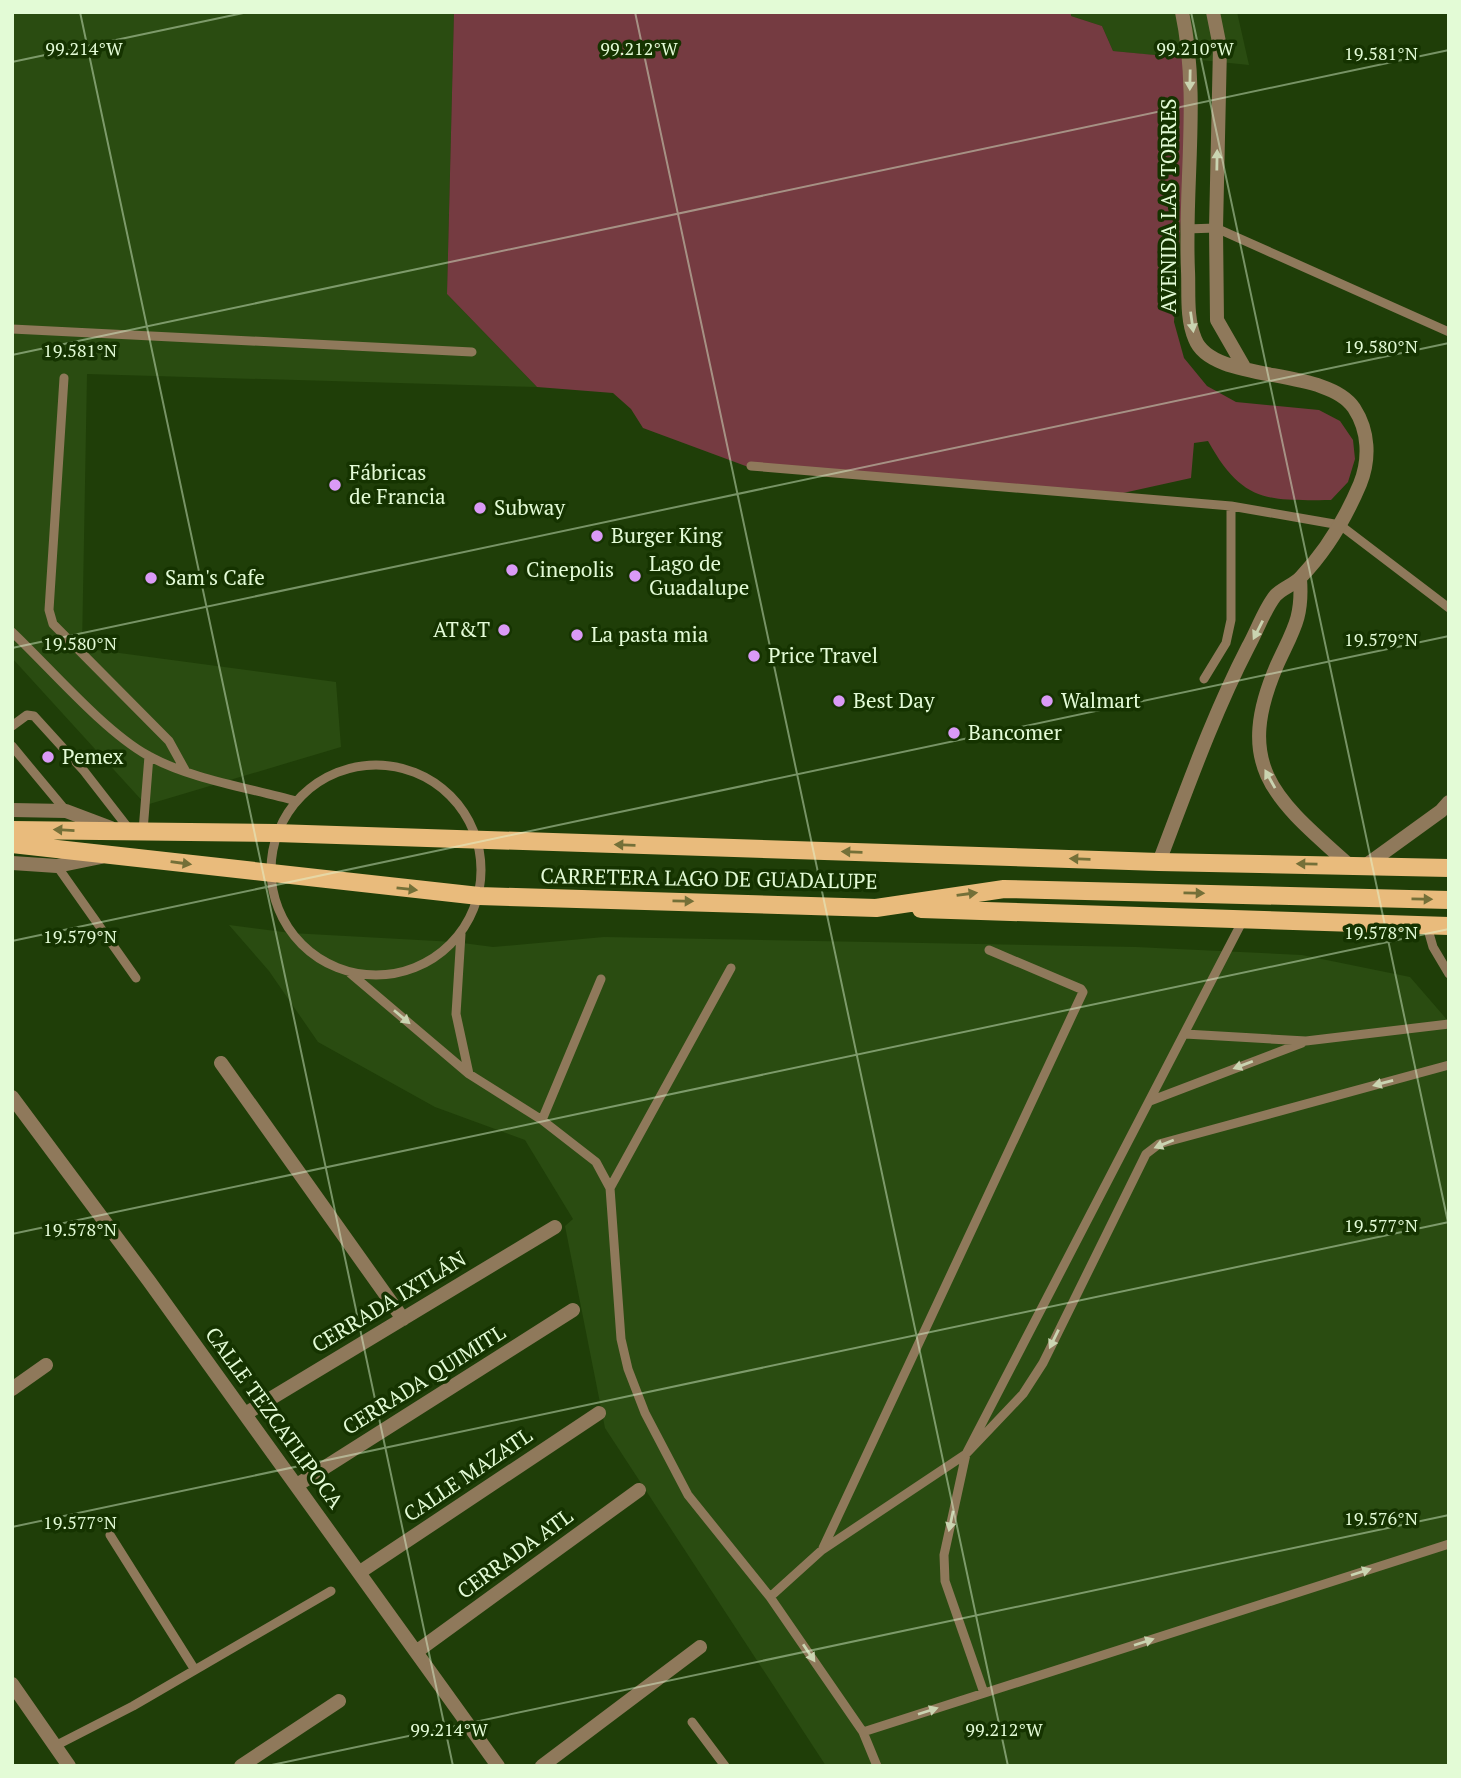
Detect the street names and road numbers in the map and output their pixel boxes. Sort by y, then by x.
street label: AVENIDA LAS TORRES [1154,99,1182,313]
street label: CARRETERA LAGO DE GUADALUPE [540,861,878,895]
street label: CERRADA IXTLÁN [306,1244,471,1358]
street label: CERRADA QUIMITL [337,1318,510,1441]
street label: CALLE TEZCATLIPOCA [199,1321,351,1514]
street label: CALLE MAZATL [398,1421,538,1528]
street label: CERRADA ATL [451,1502,578,1605]

